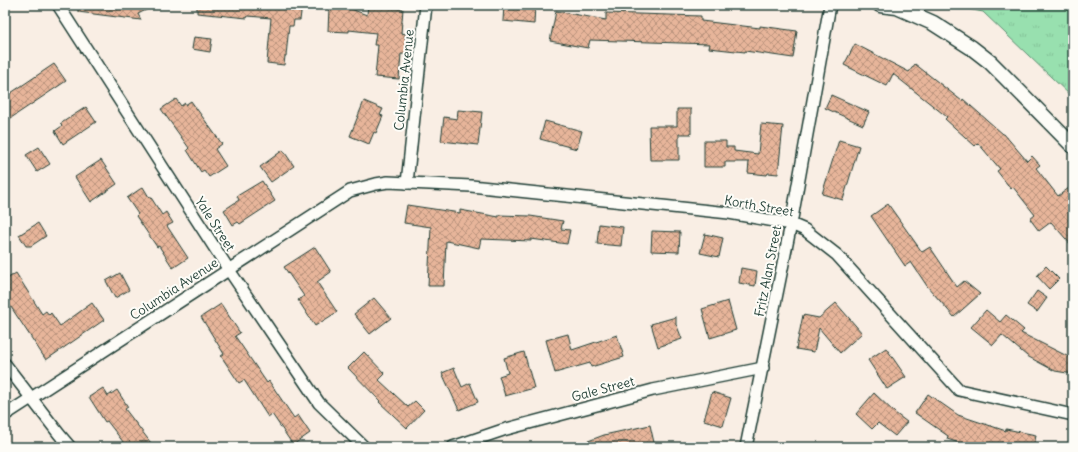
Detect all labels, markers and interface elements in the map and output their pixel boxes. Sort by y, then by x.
street label: Columbia Avenue [390,28,418,132]
street label: Korth Street [723,192,796,221]
street label: Yale Street [191,194,239,255]
street label: Fritz Alan Street [751,223,785,318]
street label: Columbia Avenue [127,254,221,324]
street label: Gale Street [570,372,637,406]

